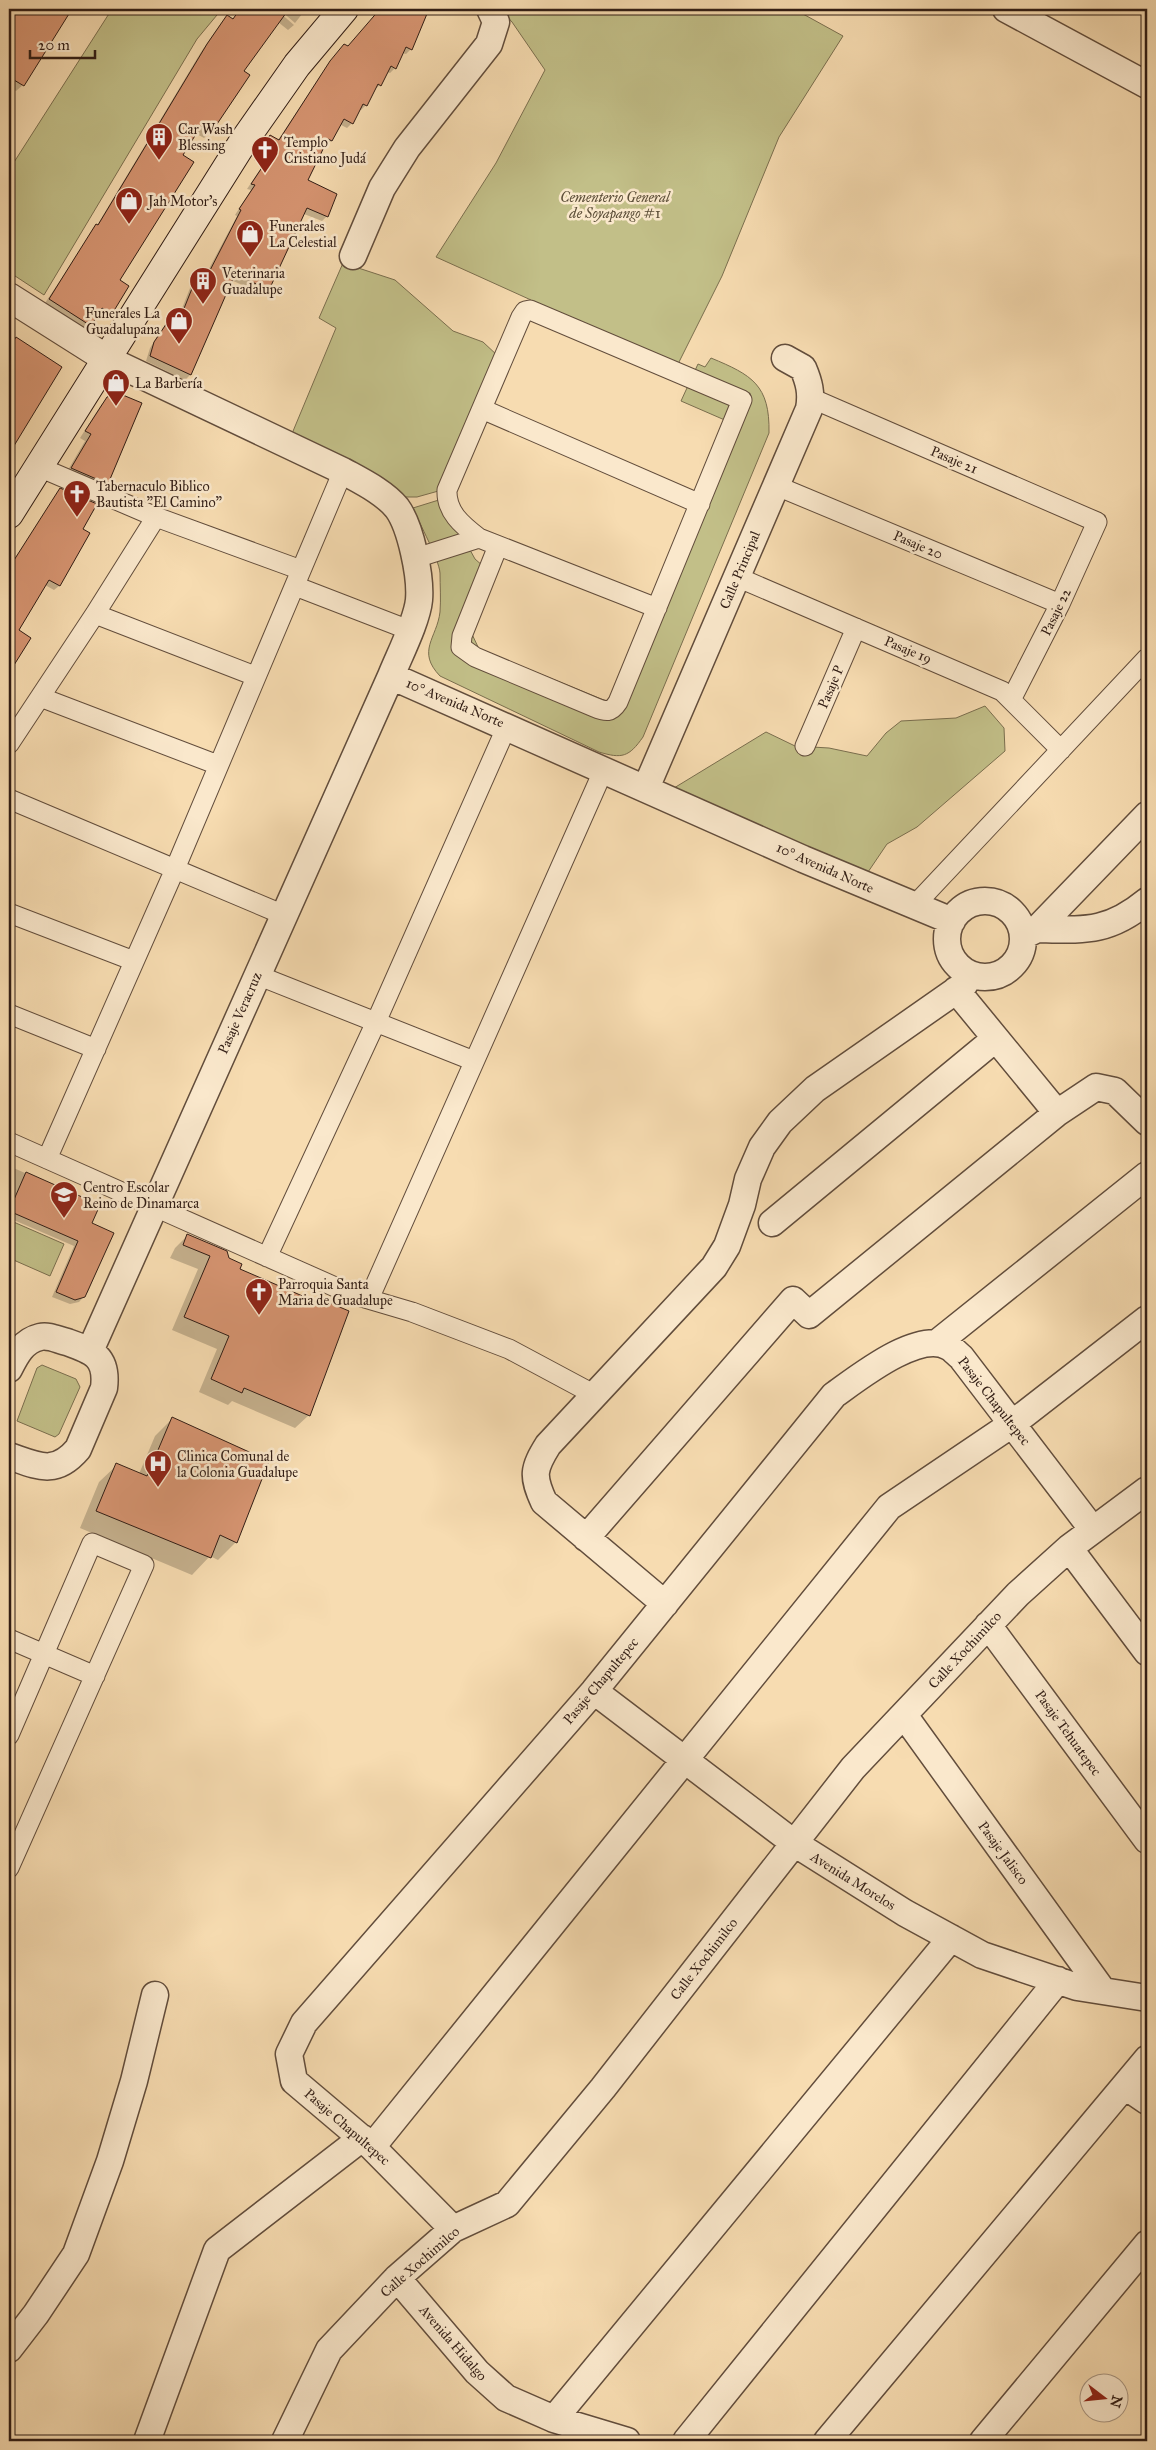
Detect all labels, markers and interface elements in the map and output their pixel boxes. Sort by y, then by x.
scale bar [30,28,95,60]
text: 20 m [38,36,70,54]
place label: Car Wash Blessing [178,121,233,154]
building icon: Car Wash Blessing [144,122,174,161]
place label: Templo Cristiano Judá [284,134,366,168]
church icon: Templo Cristiano Judá [250,135,280,174]
shop icon: Jah Motor's [114,186,144,225]
park label: Cementerio General de Soyapango #1 [560,189,671,223]
place label: Jah Motor's [146,193,217,211]
place label: Funerales La Celestial [269,218,337,251]
shop icon: Funerales La Celestial [235,219,265,258]
place label: Veterinaria Guadalupe [221,265,285,298]
building icon: Veterinaria Guadalupe [188,266,218,305]
place label: Funerales La Guadalupana [85,305,160,338]
shop icon: Funerales La Guadalupana [164,306,194,345]
shop icon: La Barbería [101,368,131,407]
place label: La Barbería [135,375,202,392]
street label: Pasaje 21 [928,443,980,478]
place label: Tabernaculo Biblico Bautista "El Camino" [96,478,223,511]
church icon: Tabernaculo Biblico Bautista "El Camino" [62,479,92,518]
street label: Pasaje 20 [891,527,945,563]
street label: Calle Principal [716,528,764,611]
street label: Pasaje 22 [1037,585,1075,639]
street label: Pasaje 19 [882,632,934,668]
street label: Pasaje P [814,663,848,711]
street label: 10° Avenida Norte [403,675,507,731]
street label: 10° Avenida Norte [774,839,877,897]
street label: Pasaje Veracruz [214,969,266,1057]
place label: Centro Escolar Reino de Dinamarca [83,1179,199,1212]
school or university icon: Centro Escolar Reino de Dinamarca [49,1180,79,1219]
place label: Parroquia Santa Maria de Guadalupe [278,1276,393,1309]
church icon: Parroquia Santa Maria de Guadalupe [244,1277,274,1316]
street label: Pasaje Chapultepec [954,1353,1034,1449]
place label: Clinica Comunal de la Colonia Guadalupe [177,1448,298,1481]
hospital icon: Clinica Comunal de la Colonia Guadalupe [143,1449,173,1488]
street label: Calle Xochimilco [925,1608,1005,1692]
street label: Pasaje Chapultepec [560,1634,642,1728]
street label: Pasaje Tehuatepec [1031,1687,1105,1779]
street label: Pasaje Jalisco [974,1818,1032,1889]
street label: Avenida Morelos [807,1848,899,1914]
street label: Calle Xochimilco [667,1915,741,2003]
street label: Pasaje Chapultepec [301,2085,393,2169]
street label: Calle Xochimilco [377,2223,463,2301]
street label: Avenida Hidalgo [415,2301,491,2384]
north arrow [1078,2372,1128,2422]
text: N [1106,2393,1126,2410]

